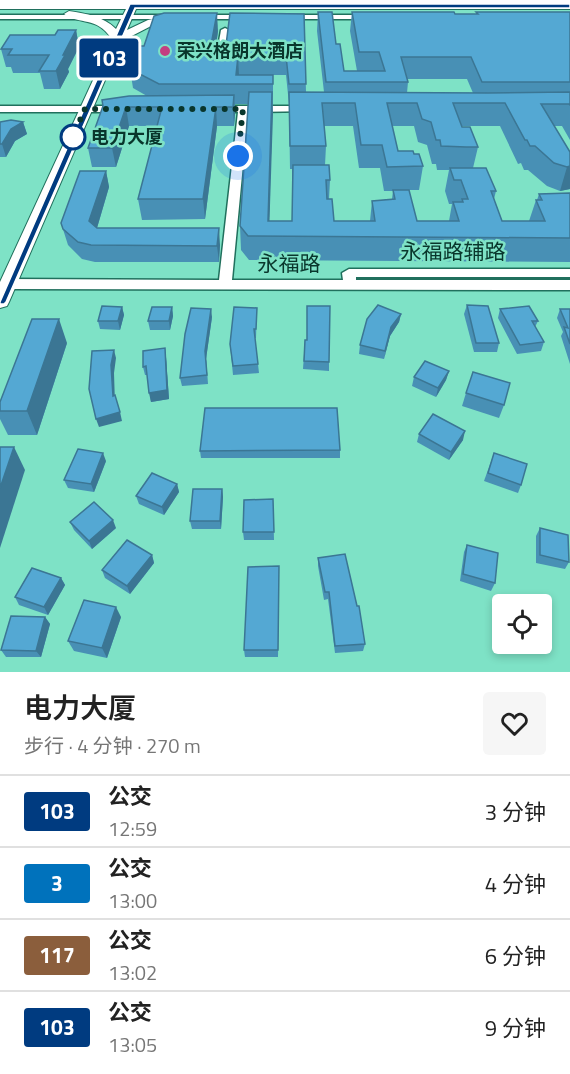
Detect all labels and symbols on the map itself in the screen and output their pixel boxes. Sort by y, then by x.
place label: 荣兴格朗大酒店 [177,37,303,64]
line badge: 103 [74,38,144,78]
marker: 荣兴格朗大酒店 [158,44,172,58]
place label: 电力大厦 [91,123,163,150]
marker: 电力大厦 [60,124,86,150]
your location [223,141,253,171]
street label: 永福路辅路 [401,235,506,267]
street label: 永福路 [258,247,321,279]

